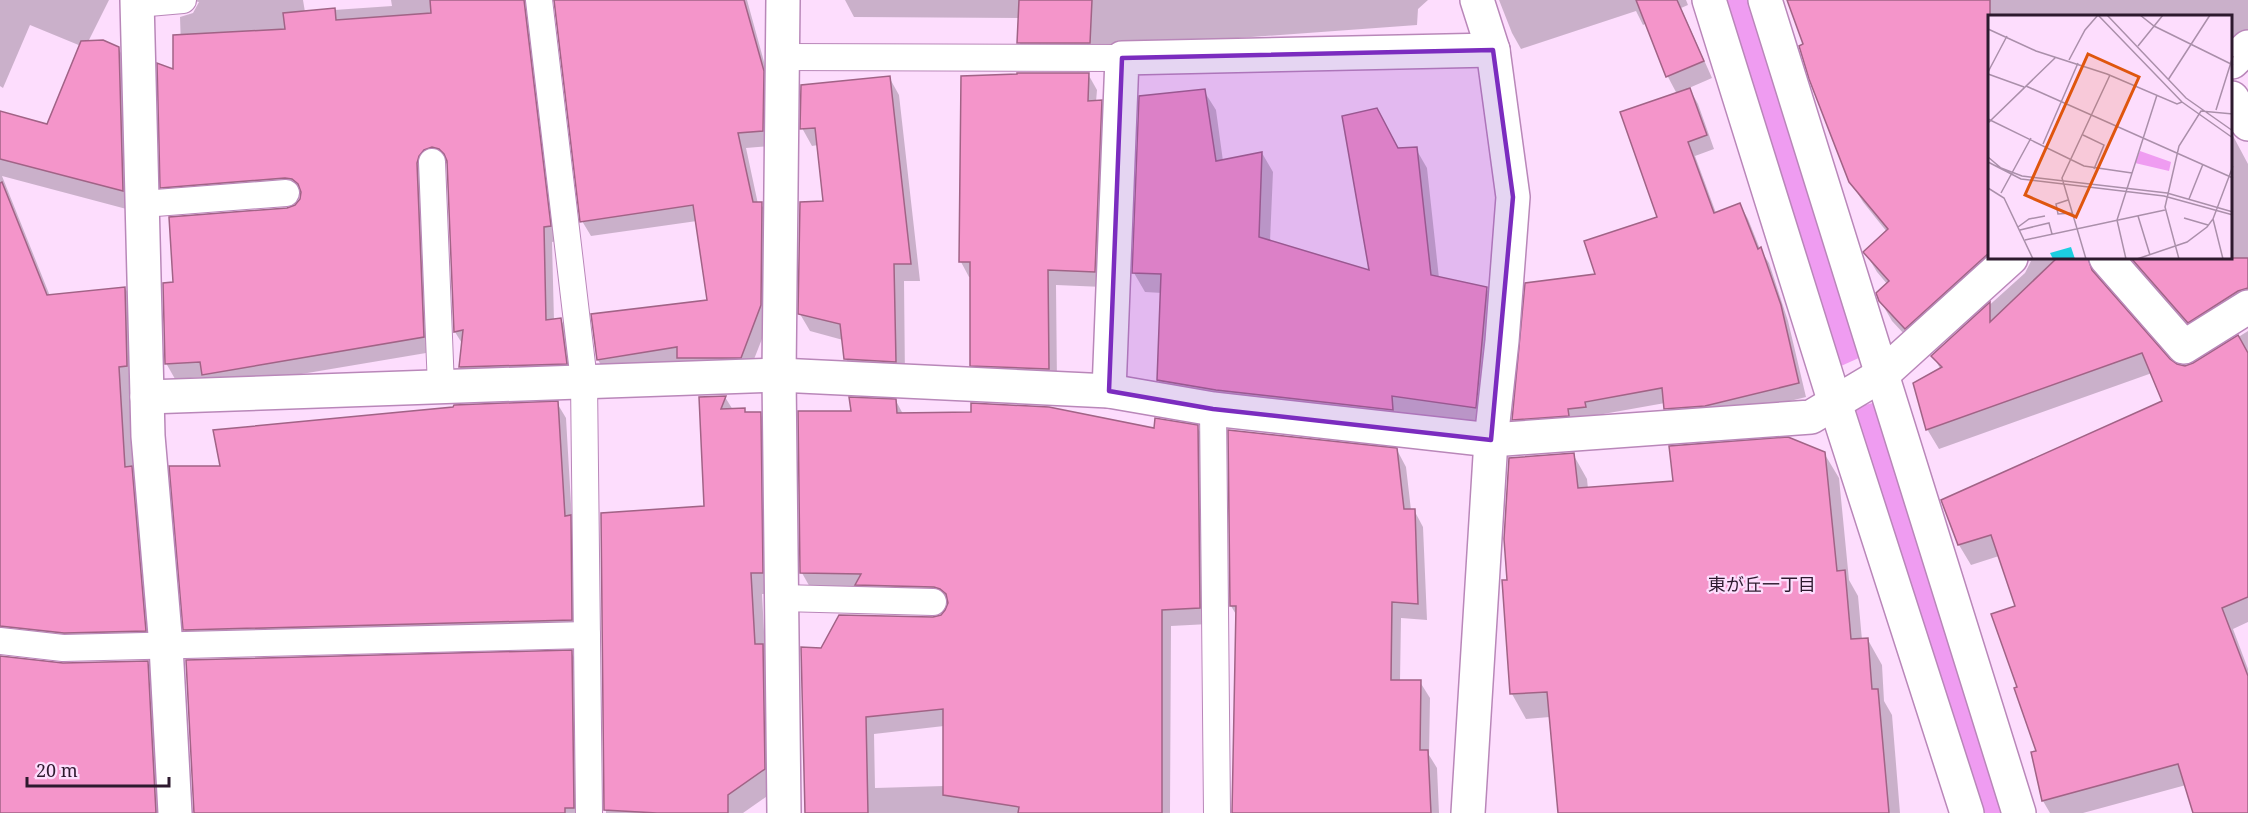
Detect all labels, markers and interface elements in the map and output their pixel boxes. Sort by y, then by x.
inset map [1988,15,2233,260]
district label: 東が丘一丁目 [1708,572,1816,596]
scale bar [27,750,170,788]
text: 20 m [36,758,78,782]

